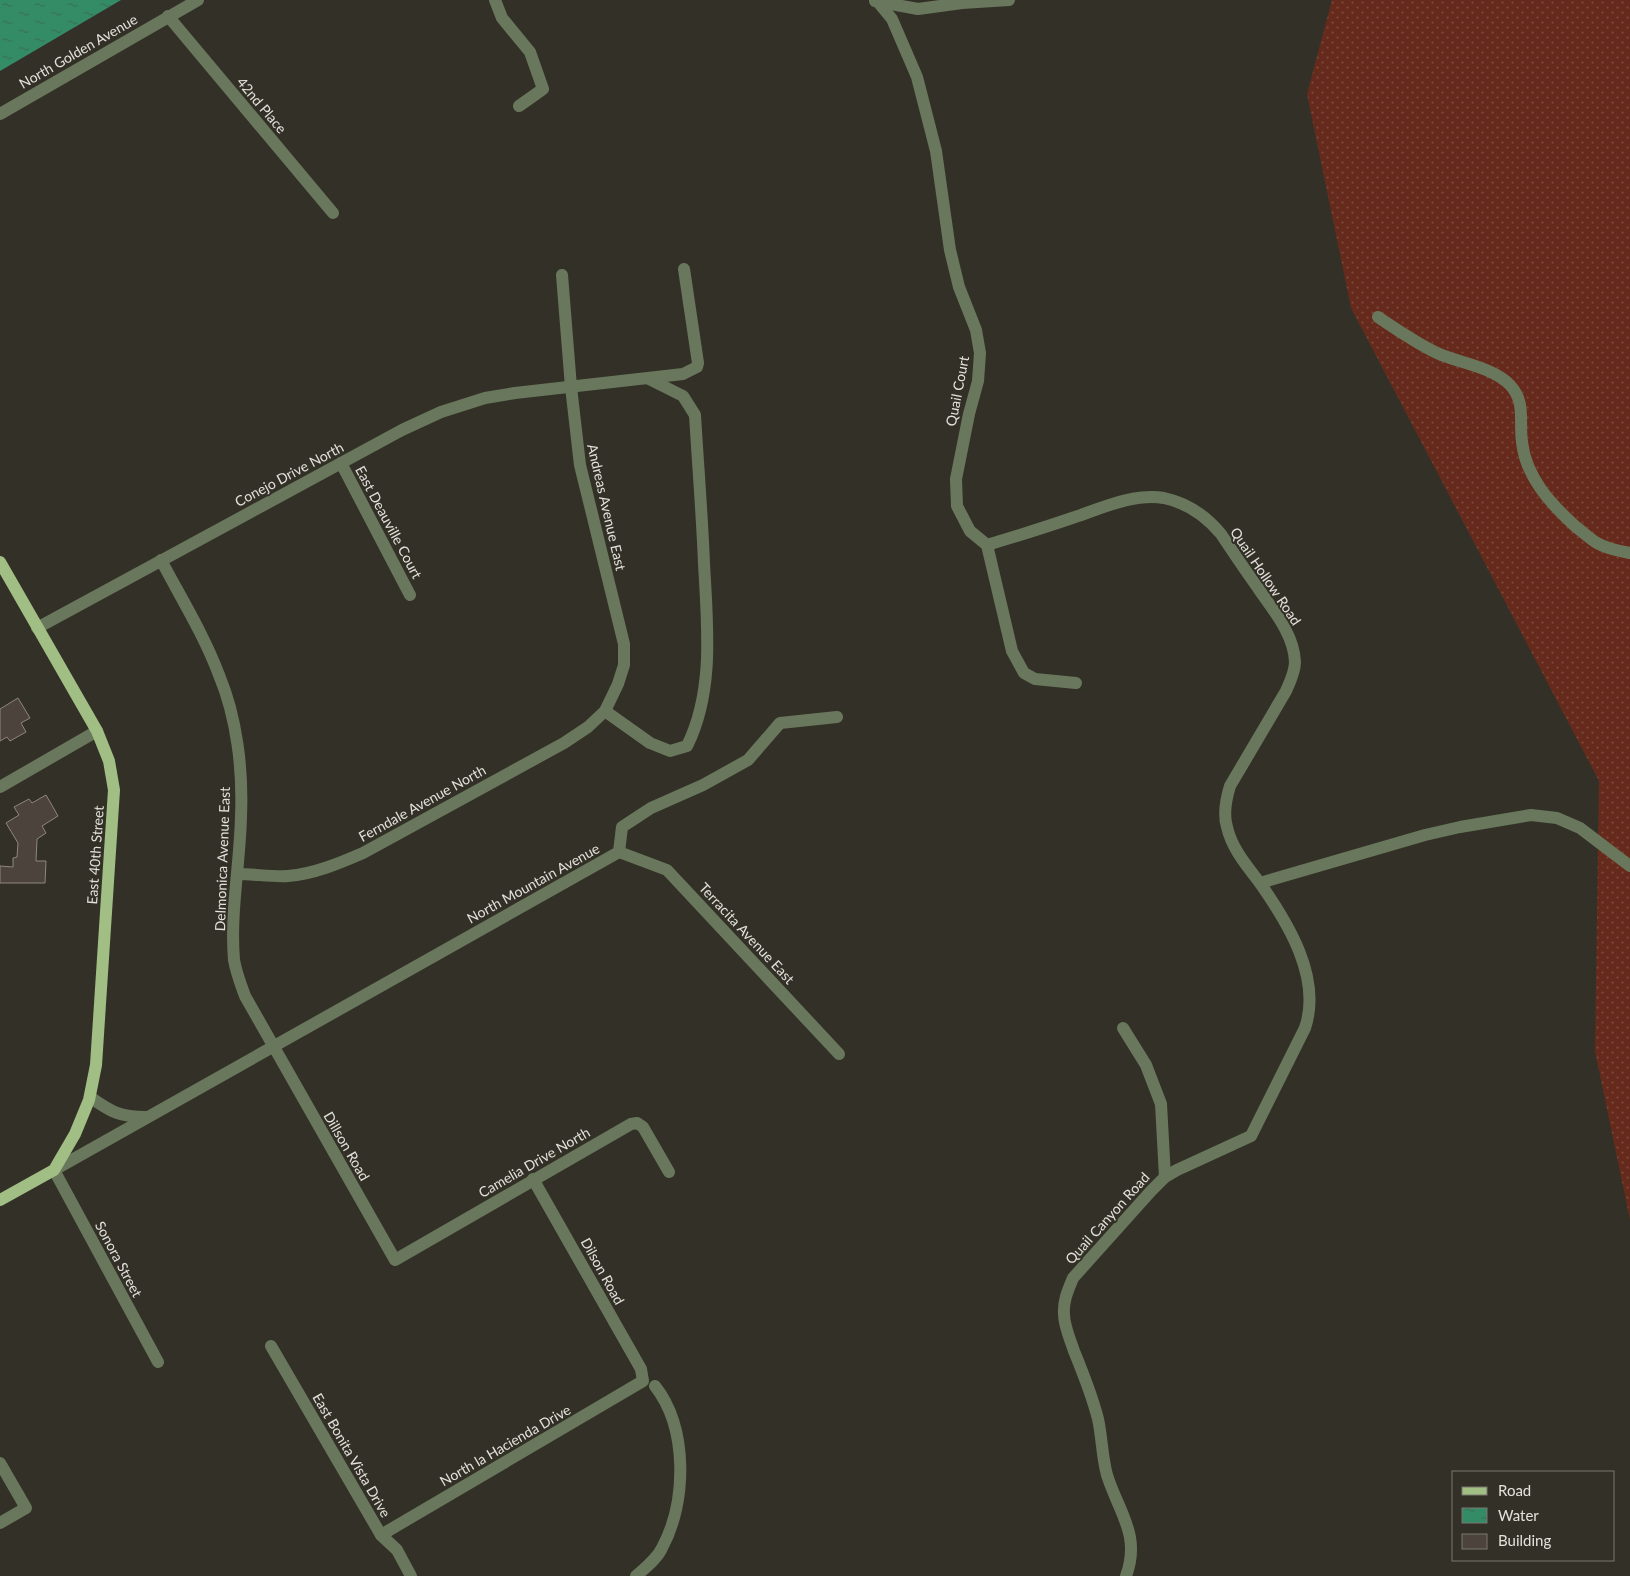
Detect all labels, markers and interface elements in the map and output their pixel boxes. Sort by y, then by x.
street label: North Golden Avenue [16,10,140,92]
street label: 42nd Place [234,73,290,137]
street label: Quail Court [942,354,972,428]
street label: Conejo Drive North [232,438,346,510]
street label: Andreas Avenue East [584,442,630,572]
street label: East Deauville Court [352,463,426,581]
street label: Quail Hollow Road [1227,524,1305,628]
street label: Ferndale Avenue North [356,761,488,845]
street label: Delmonica Avenue East [211,786,233,932]
street label: East 40th Street [83,805,107,905]
street label: North Mountain Avenue [464,840,602,926]
street label: Terracita Avenue East [696,879,798,987]
street label: Dillson Road [320,1108,374,1184]
street label: Camelia Drive North [475,1123,593,1201]
street label: Quail Canyon Road [1061,1169,1153,1267]
street label: Sonora Street [92,1218,146,1300]
street label: Dilson Road [578,1235,628,1307]
street label: East Bonita Vista Drive [309,1390,395,1520]
street label: North la Hacienda Drive [437,1401,573,1489]
legend [1452,1471,1615,1561]
text: Road [1498,1481,1531,1499]
text: Water [1498,1506,1539,1524]
text: Building [1498,1531,1551,1549]

